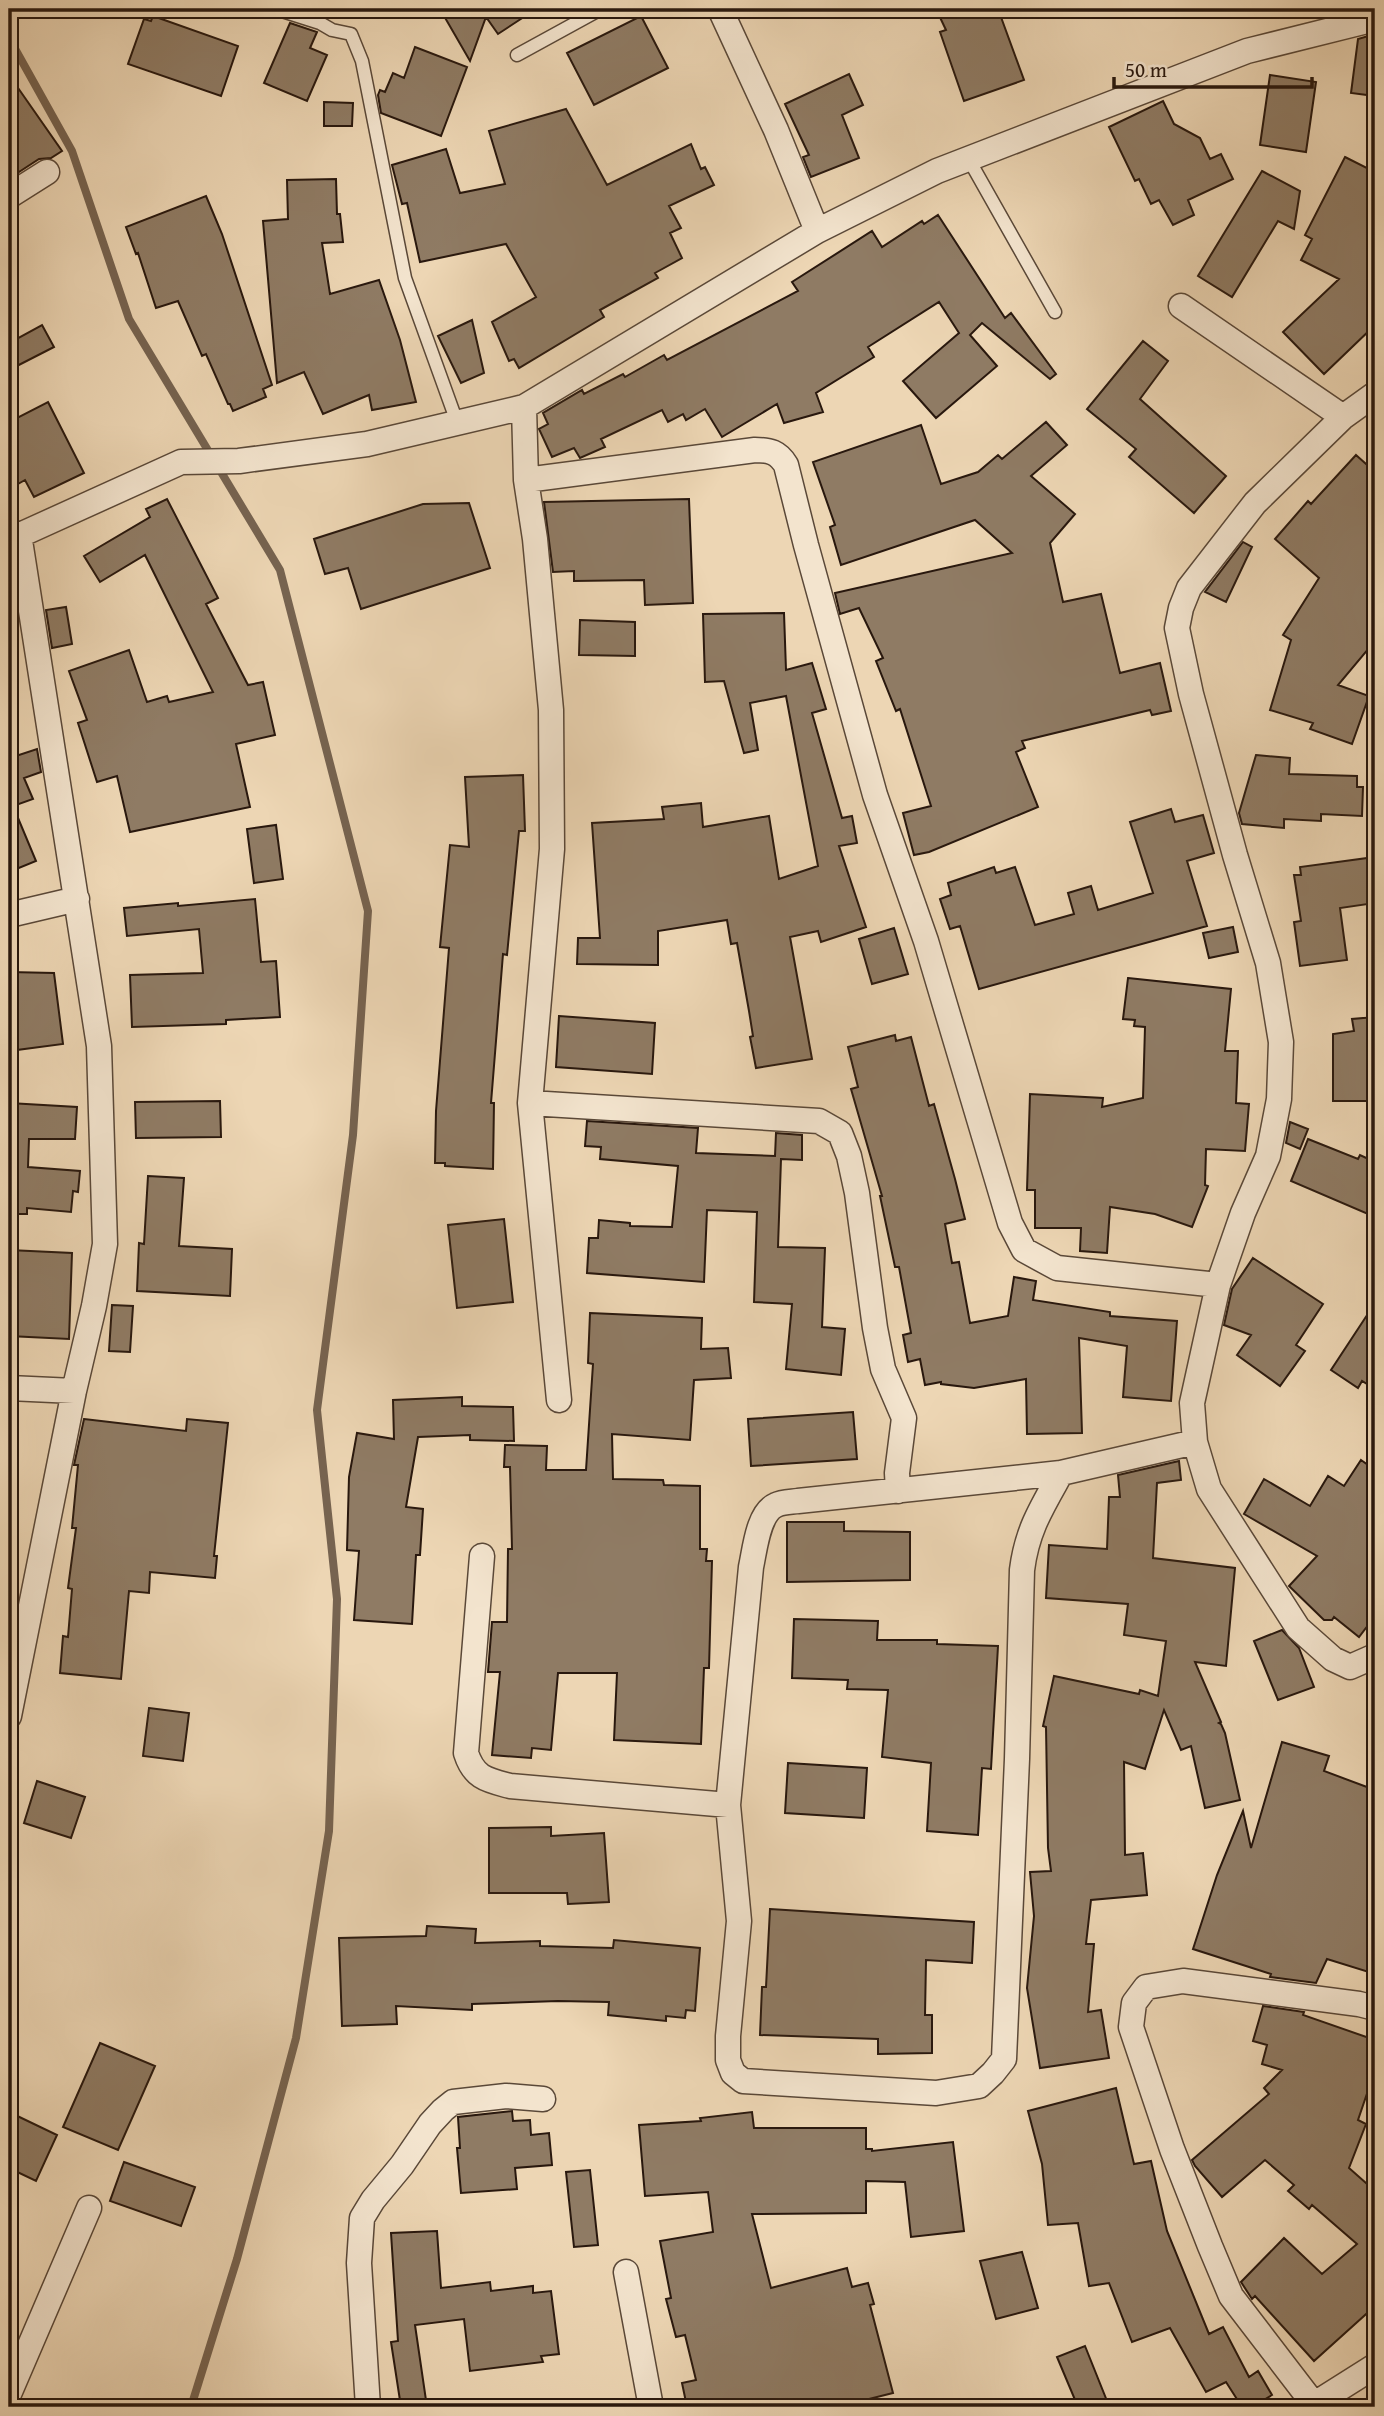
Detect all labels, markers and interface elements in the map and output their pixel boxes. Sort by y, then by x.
scale bar [1114,46,1312,90]
text: 50 m [1125,54,1167,85]

